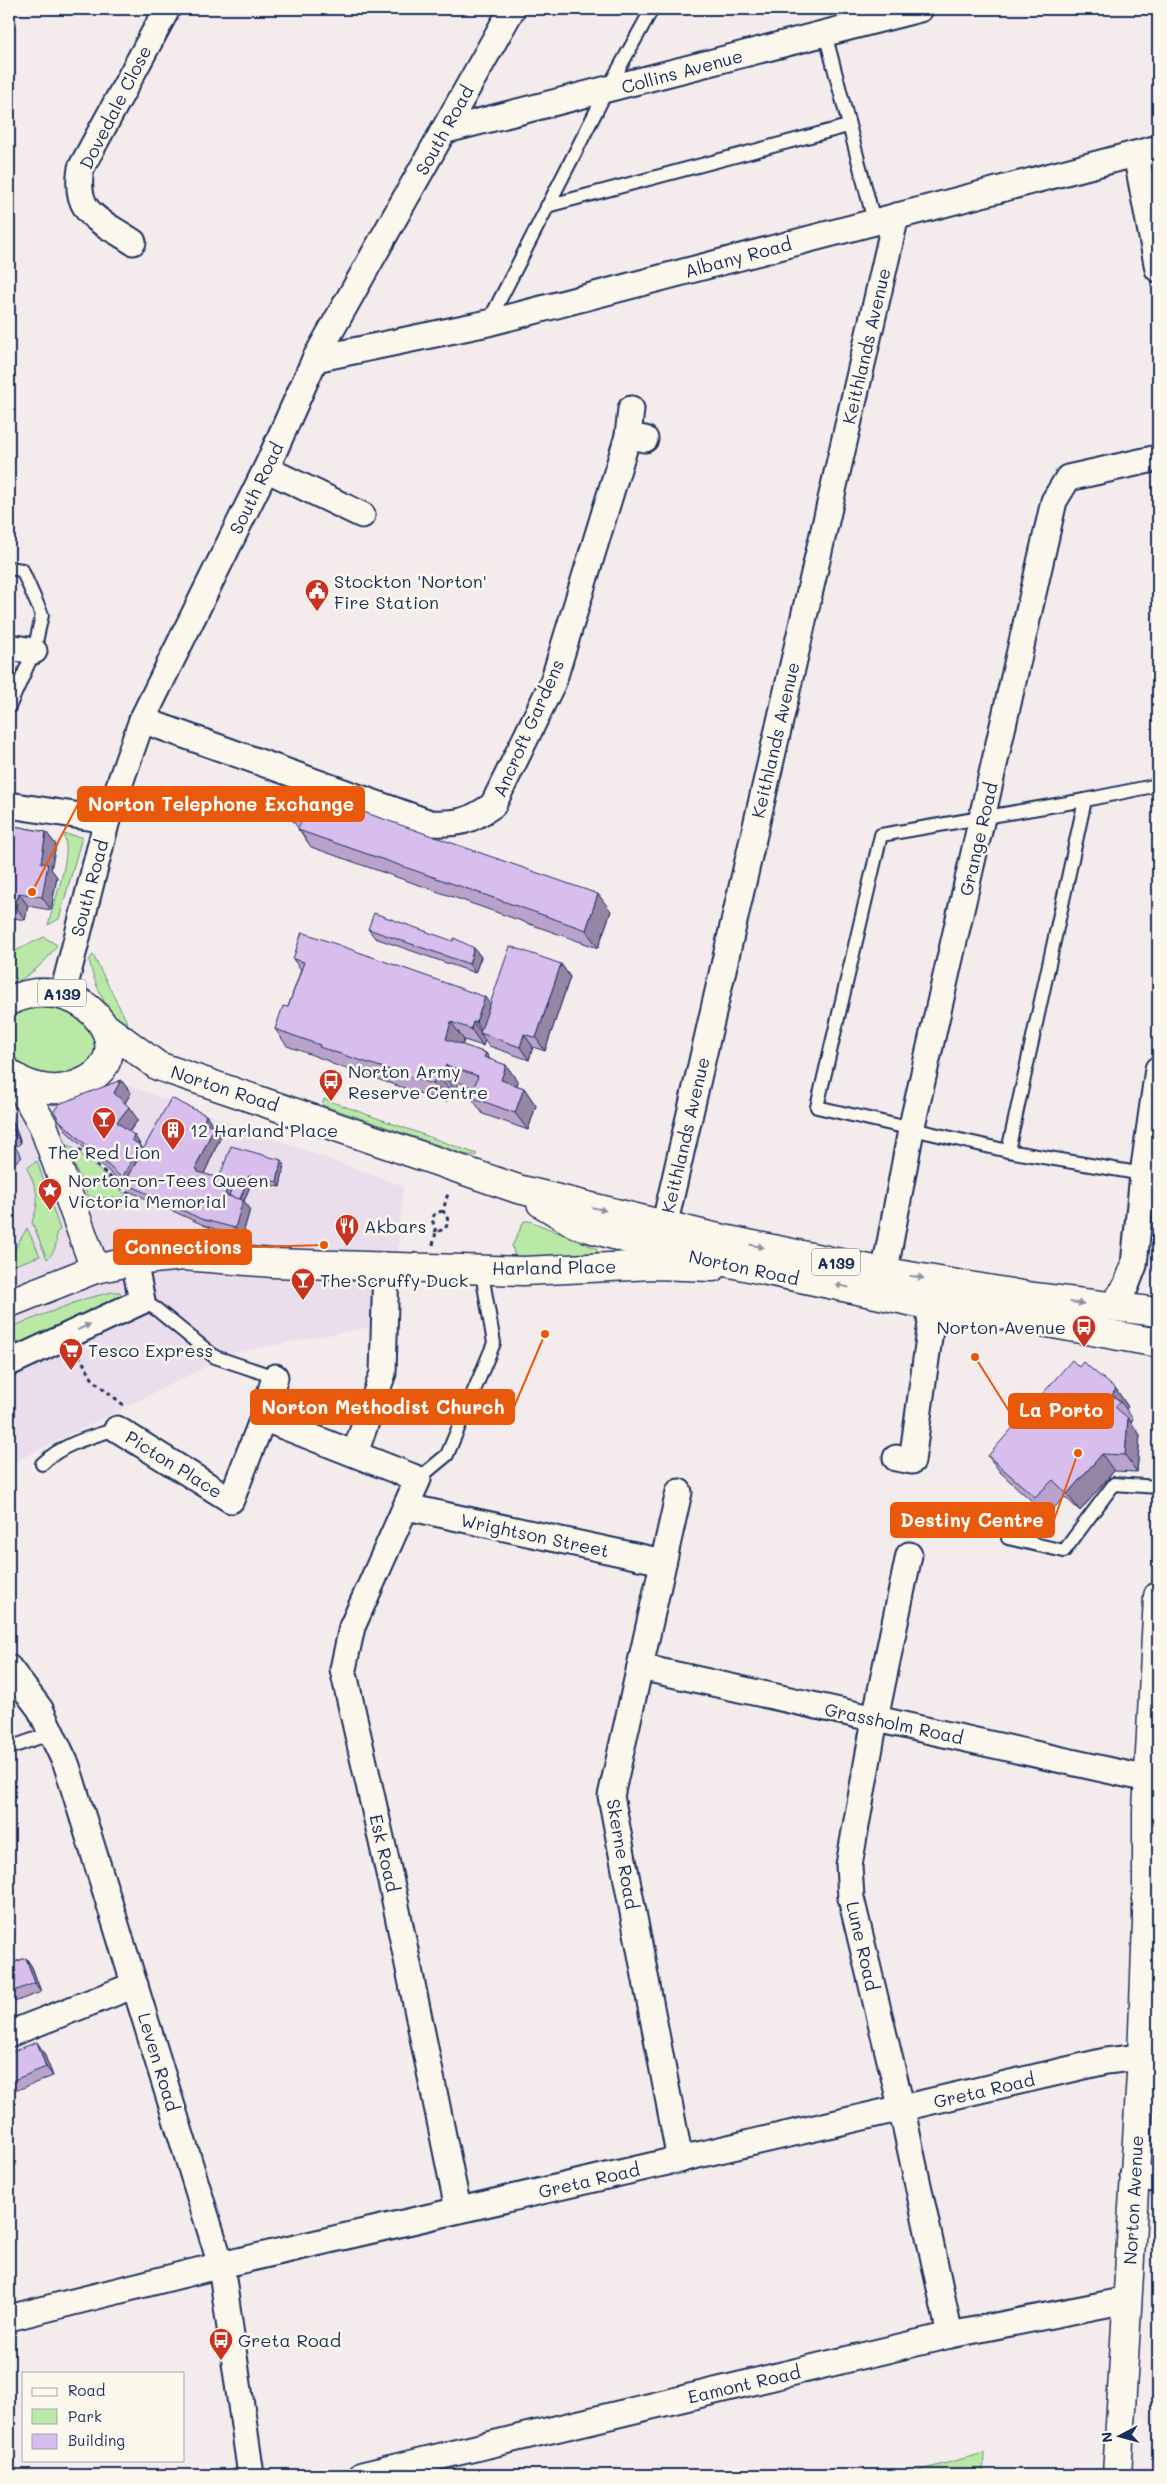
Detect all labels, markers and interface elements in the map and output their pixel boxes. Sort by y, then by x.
street label: Dovedale Close [74,41,156,173]
street label: Collins Avenue [619,43,745,99]
street label: South Road [409,81,479,179]
street label: Albany Road [682,231,794,283]
street label: Keithlands Avenue [836,266,896,426]
street label: South Road [223,438,289,538]
place label: Stockton 'Norton' Fire Station [334,569,487,614]
public building icon: Stockton 'Norton' Fire Station [304,578,330,612]
street label: Ancroft Gardens [487,655,569,801]
street label: Keithlands Avenue [745,660,805,820]
street label: Grange Road [953,780,1003,898]
callout: Norton Telephone Exchange [78,787,364,821]
text: Norton Telephone Exchange [88,791,354,816]
street label: South Road [65,837,113,939]
road number: A139 [38,980,86,1006]
street label: Keithlands Avenue [655,1055,715,1215]
street label: Norton Road [168,1059,282,1117]
place label: Norton Army Reserve Centre [348,1059,488,1104]
bus stop icon: Norton Army Reserve Centre [318,1068,344,1102]
bar icon: The Red Lion [91,1106,117,1140]
building icon: 12 Harland Place [160,1117,186,1151]
place label: 12 Harland Place [190,1118,338,1142]
place label: The Red Lion [48,1140,160,1164]
place label: Norton-on-Tees Queen Victoria Memorial [68,1168,268,1213]
place icon: Norton-on-Tees Queen Victoria Memorial [37,1177,63,1211]
one-way arrow [591,1205,606,1213]
restaurant icon: Akbars [334,1213,360,1247]
place label: Akbars [364,1214,426,1238]
callout: Connections [114,1230,251,1264]
text: Connections [124,1234,242,1259]
one-way arrow [750,1242,765,1250]
street label: Norton Road [687,1244,801,1290]
road number: A139 [812,1248,860,1276]
street label: Harland Place [492,1254,616,1280]
bar icon: The Scruffy Duck [290,1267,316,1301]
place label: The Scruffy Duck [320,1268,468,1292]
one-way arrow [909,1273,925,1281]
one-way arrow [834,1282,850,1290]
one-way arrow [1069,1299,1085,1307]
bus stop icon: Norton Avenue [1071,1314,1097,1348]
place label: Norton Avenue [936,1315,1066,1339]
one-way arrow [77,1323,92,1332]
supermarket icon: Tesco Express [58,1337,84,1371]
place label: Tesco Express [88,1338,213,1362]
callout: Norton Methodist Church [251,1390,514,1424]
text: Norton Methodist Church [262,1394,504,1419]
callout: La Porto [1009,1394,1113,1428]
text: La Porto [1019,1397,1103,1422]
street label: Picton Place [121,1425,227,1503]
callout: Destiny Centre [891,1503,1054,1537]
text: Destiny Centre [900,1507,1044,1532]
street label: Wrightson Street [459,1508,611,1562]
street label: Grassholm Road [822,1697,966,1749]
street label: Skerne Road [601,1797,645,1911]
street label: Esk Road [364,1812,406,1894]
street label: Lune Road [841,1899,885,1993]
street label: Leven Road [133,2010,185,2114]
street label: Greta Road [931,2067,1037,2113]
street label: Norton Avenue [1118,2135,1148,2265]
street label: Greta Road [536,2157,642,2203]
bus stop icon: Greta Road [208,2327,234,2361]
place label: Greta Road [238,2328,341,2352]
street label: Eamont Road [685,2359,803,2409]
legend [22,2372,185,2462]
text: Road [68,2380,105,2400]
text: Park [68,2406,102,2426]
north arrow [1094,2412,1144,2462]
text: Building [68,2430,125,2450]
text: N [1097,2431,1117,2444]

